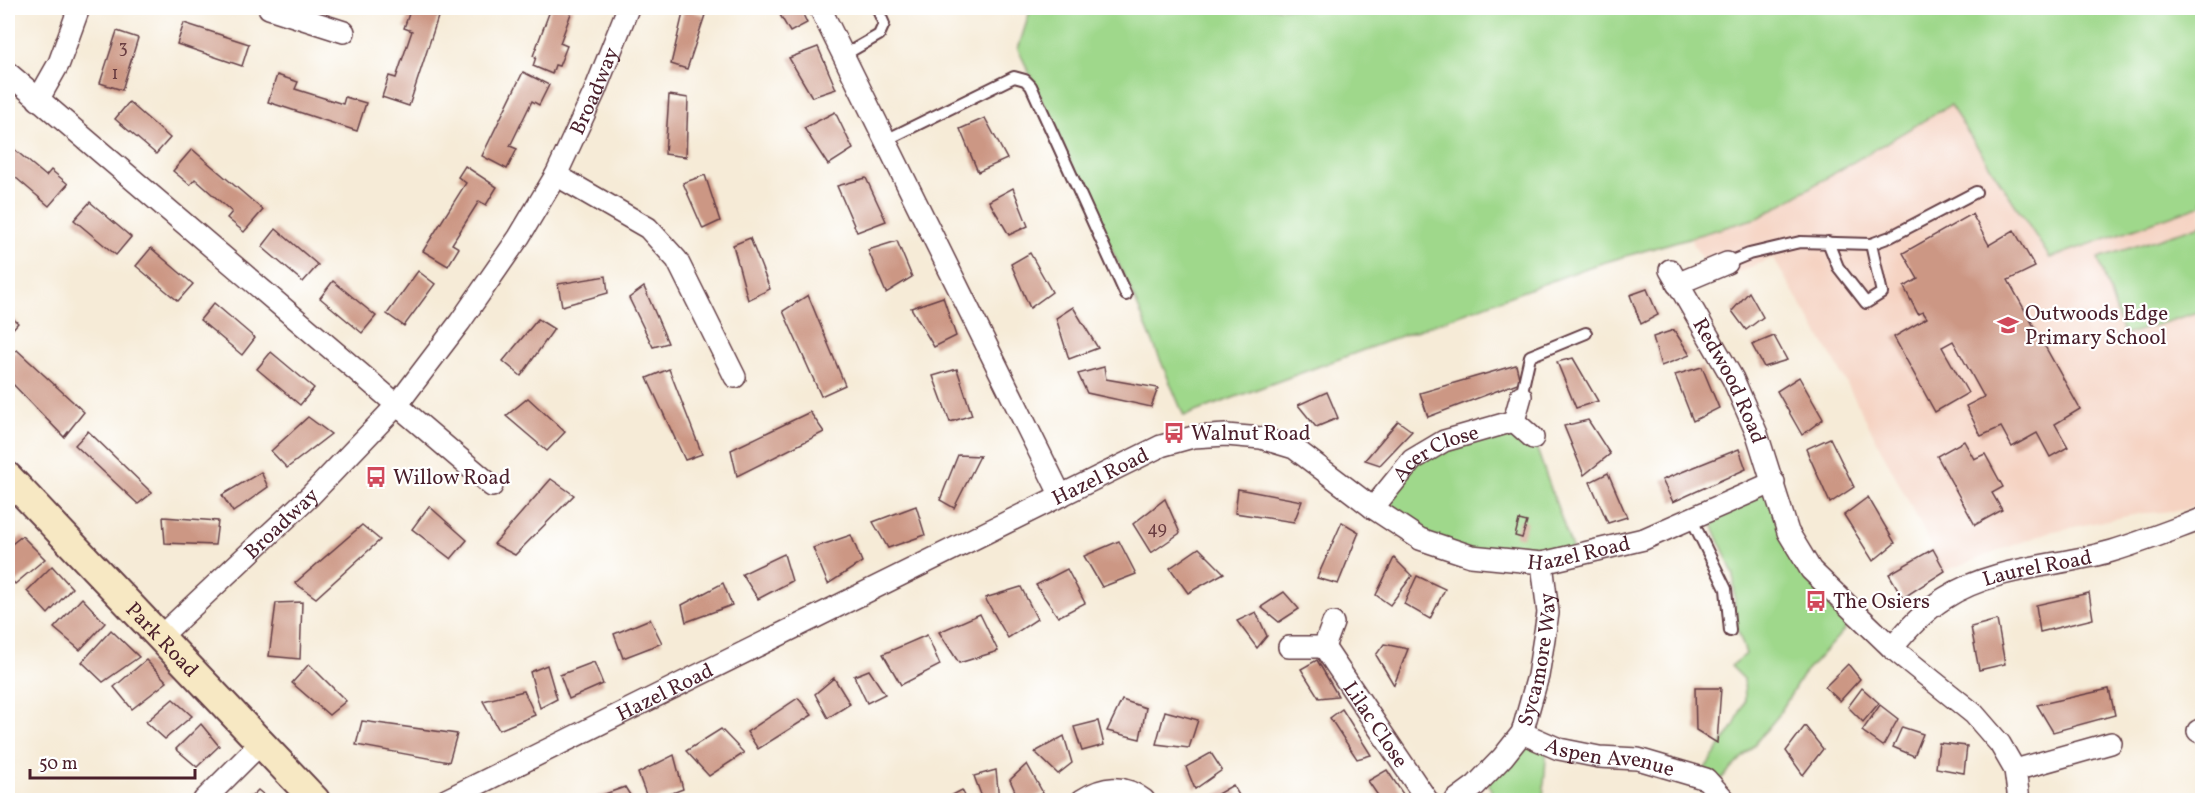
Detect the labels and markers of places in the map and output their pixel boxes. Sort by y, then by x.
place label: Outwoods Edge Primary School [2025,300,2168,353]
school or university icon: Outwoods Edge Primary School [1996,313,2020,337]
place label: Walnut Road [1191,420,1311,449]
bus stop icon: Walnut Road [1162,421,1186,445]
place label: Willow Road [393,464,511,493]
bus stop icon: Willow Road [364,465,388,489]
place label: The Osiers [1833,588,1930,617]
bus stop icon: The Osiers [1804,589,1828,613]

